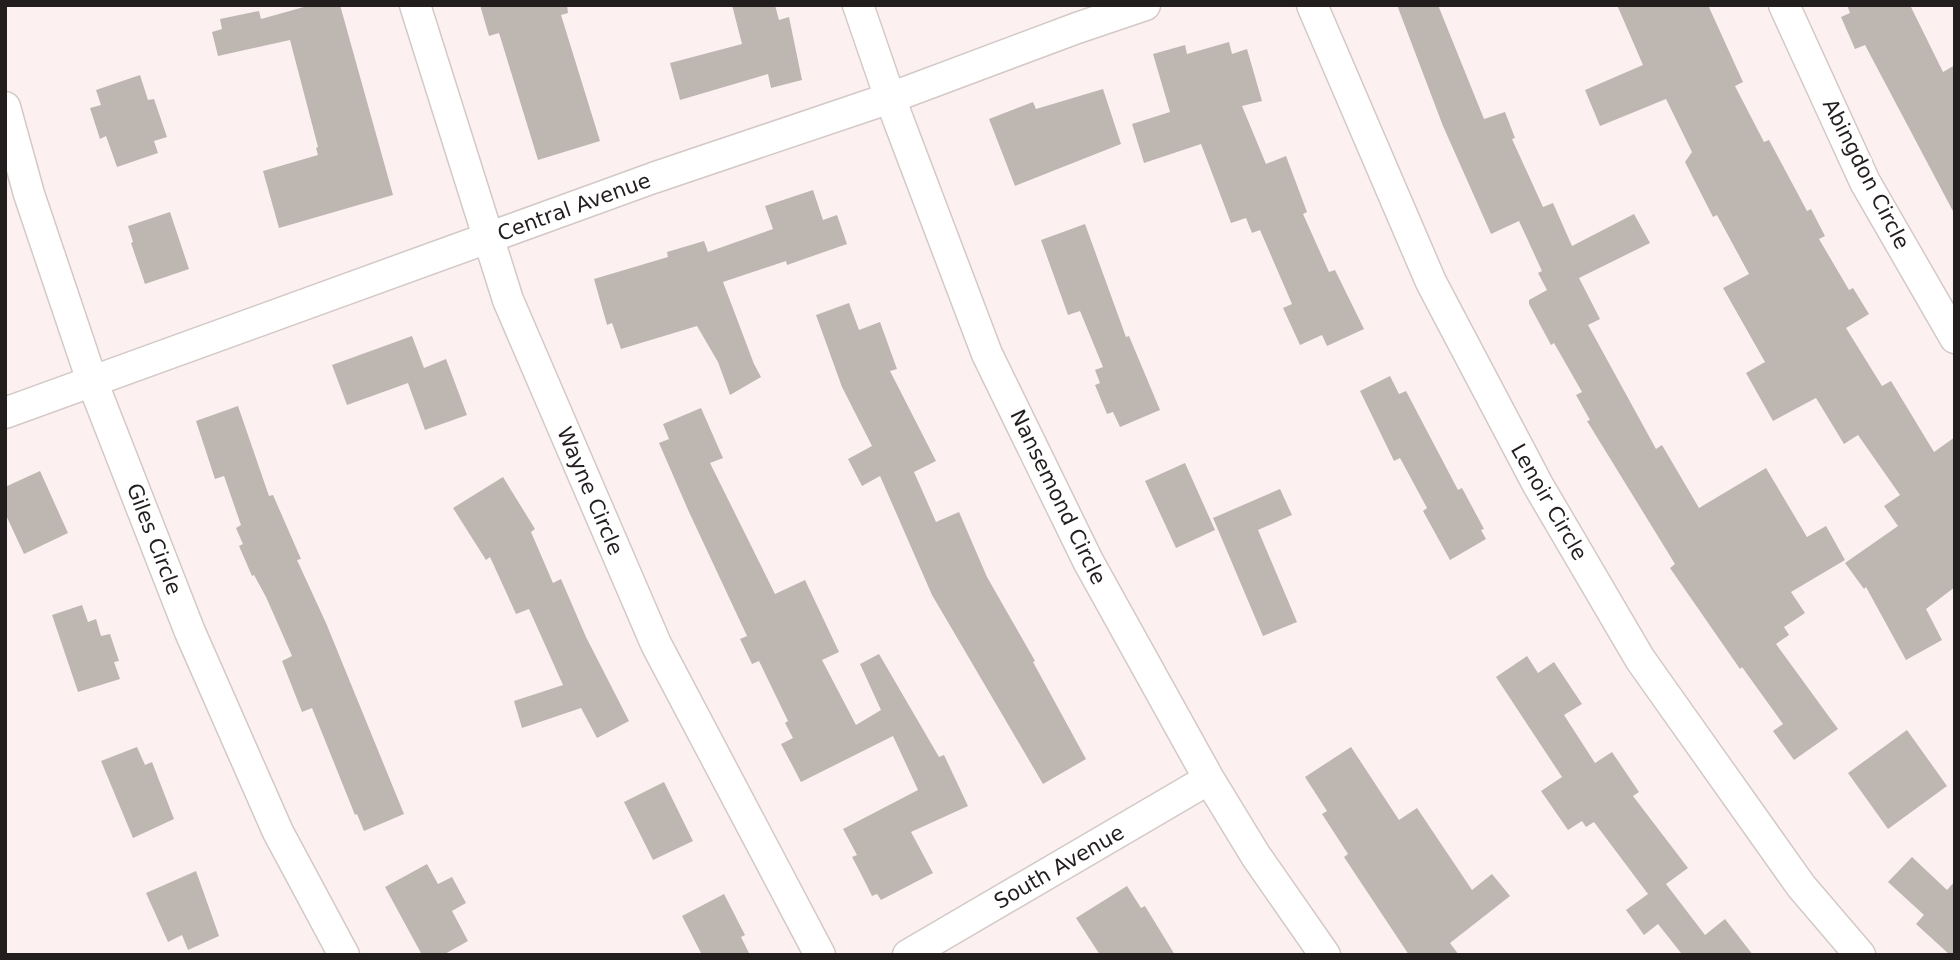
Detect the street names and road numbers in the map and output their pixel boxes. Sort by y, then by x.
street label: Abingdon Circle [1818,95,1914,253]
street label: Central Avenue [494,168,654,246]
street label: Nansemond Circle [1005,406,1111,588]
street label: Wayne Circle [552,423,628,559]
street label: Lenoir Circle [1506,439,1592,565]
street label: Giles Circle [122,480,186,598]
street label: South Avenue [990,820,1128,914]

